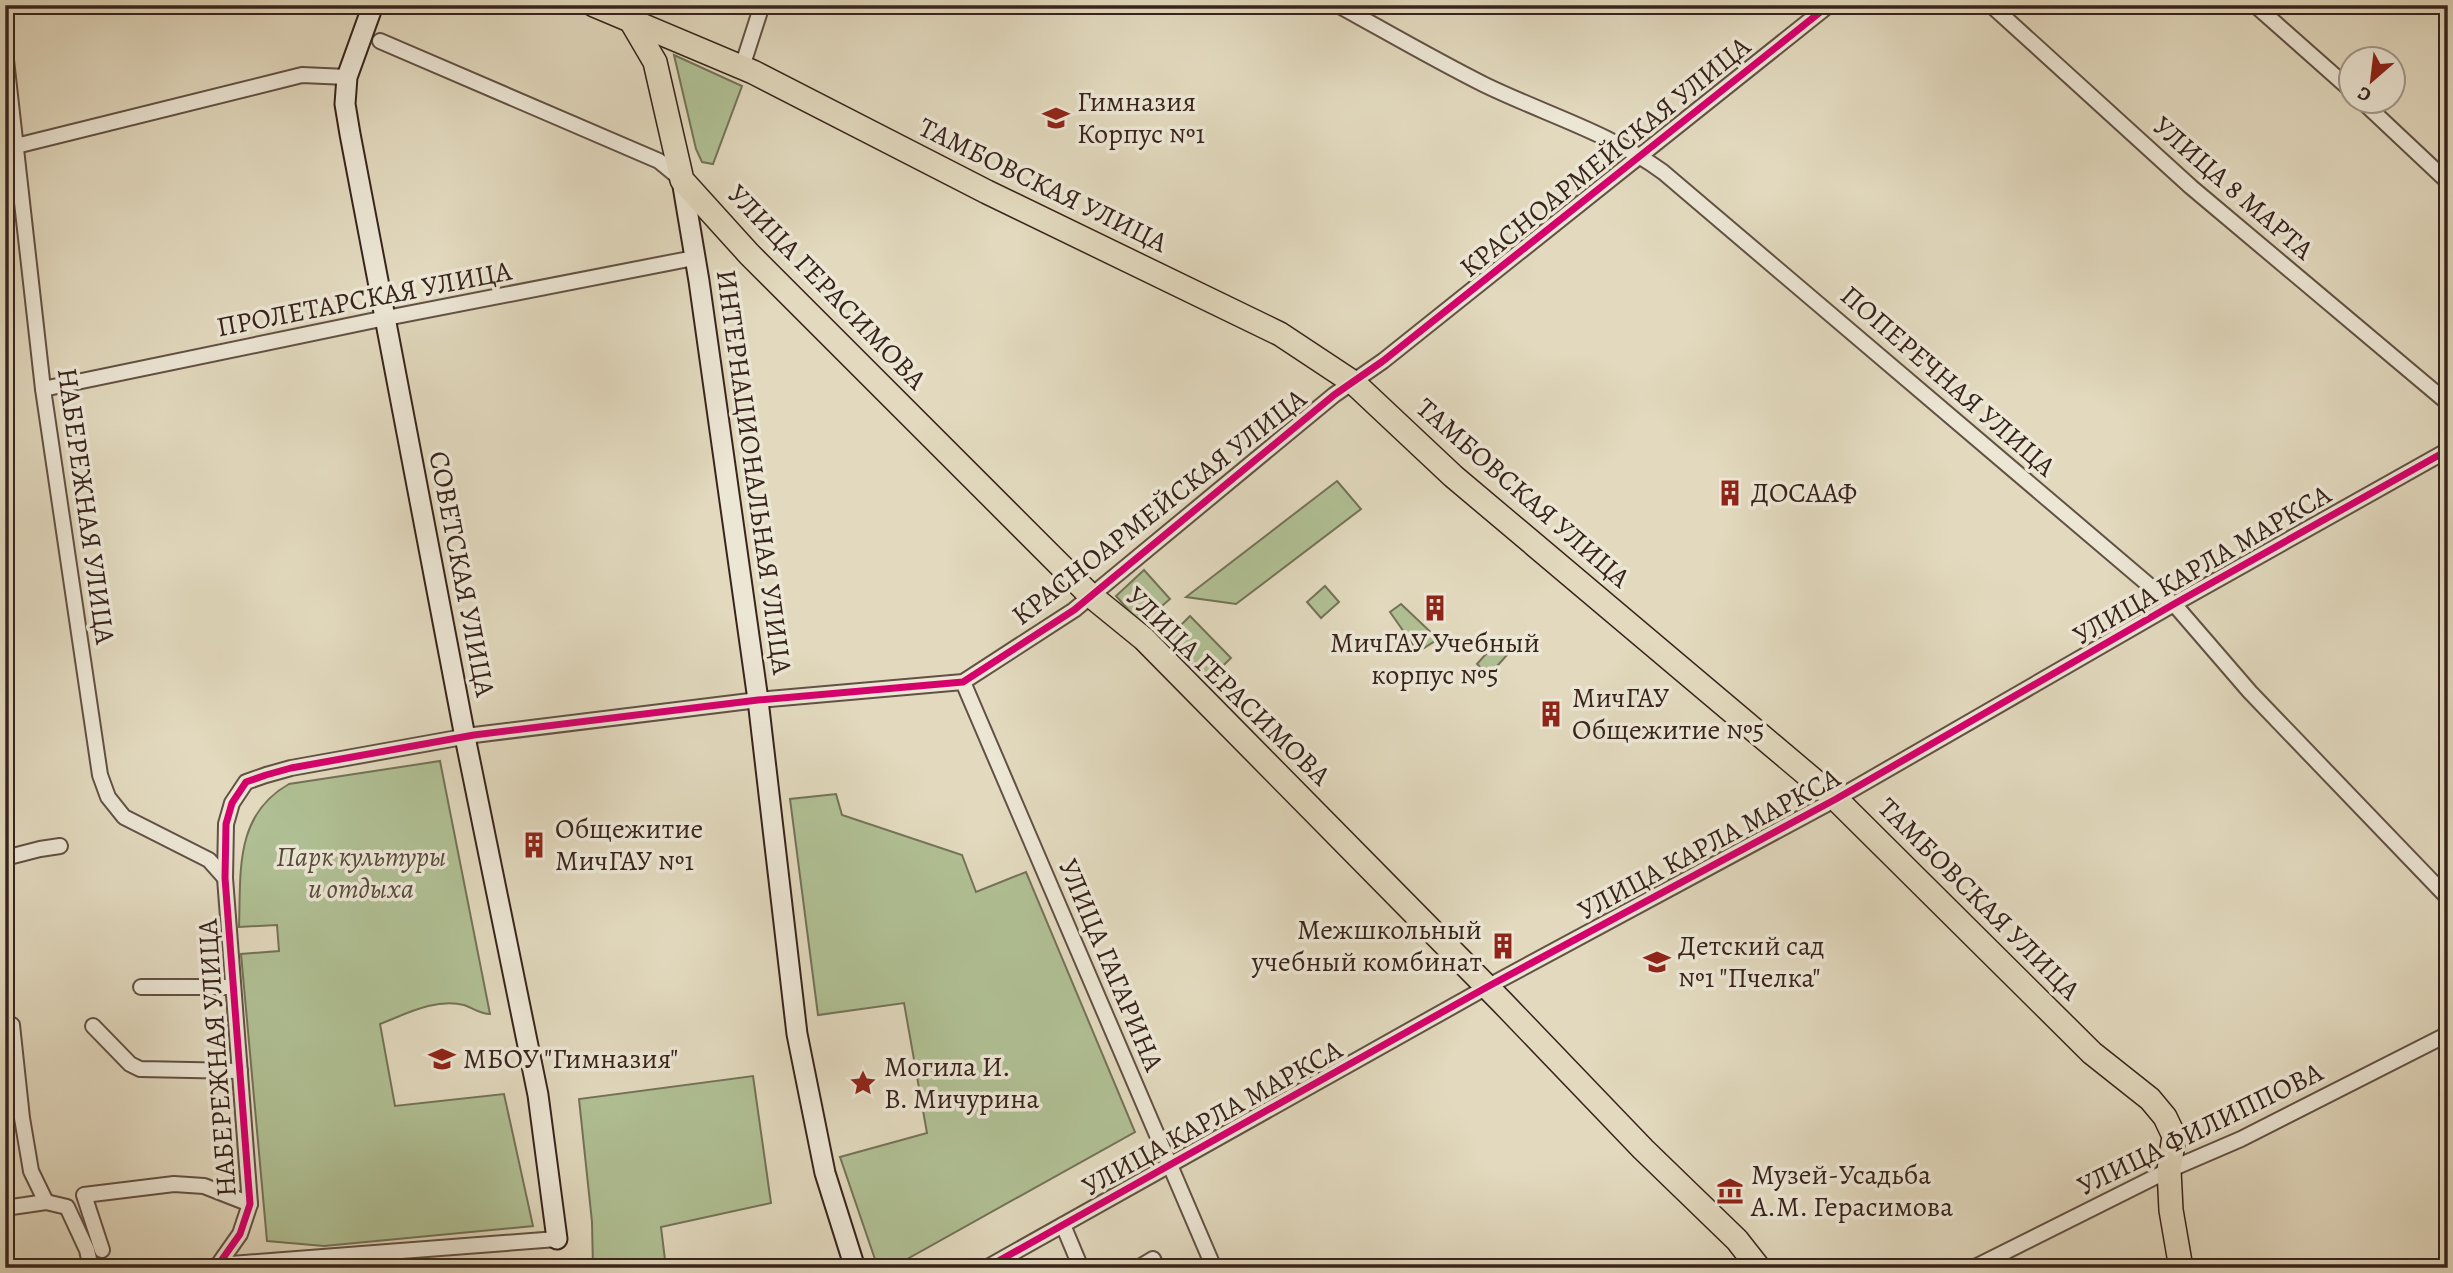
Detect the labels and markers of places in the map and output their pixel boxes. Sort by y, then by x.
place label: Гимназия Корпус №1 [1077,83,1205,153]
school or university icon: Гимназия Корпус №1 [1041,103,1071,133]
place label: ДОСААФ [1751,474,1857,512]
building icon: ДОСААФ [1715,478,1745,508]
building icon: МичГАУ Учебный корпус №5 [1420,593,1450,623]
place label: МичГАУ Учебный корпус №5 [1330,624,1540,694]
place label: МичГАУ Общежитие №5 [1572,679,1765,749]
building icon: МичГАУ Общежитие №5 [1536,699,1566,729]
place label: Общежитие МичГАУ №1 [555,810,703,880]
building icon: Общежитие МичГАУ №1 [519,830,549,860]
place label: Межшкольный учебный комбинат [1251,911,1482,981]
place label: Детский сад №1 "Пчелка" [1678,927,1825,997]
building icon: Межшкольный учебный комбинат [1488,931,1518,961]
school or university icon: Детский сад №1 "Пчелка" [1642,947,1672,977]
place label: МБОУ "Гимназия" [463,1040,678,1078]
school or university icon: МБОУ "Гимназия" [427,1044,457,1074]
place label: Могила И. В. Мичурина [884,1048,1039,1118]
place icon: Могила И. В. Мичурина [848,1068,878,1098]
place label: Музей-Усадьба А.М. Герасимова [1750,1156,1953,1226]
museum icon: Музей-Усадьба А.М. Герасимова [1715,1176,1745,1206]

